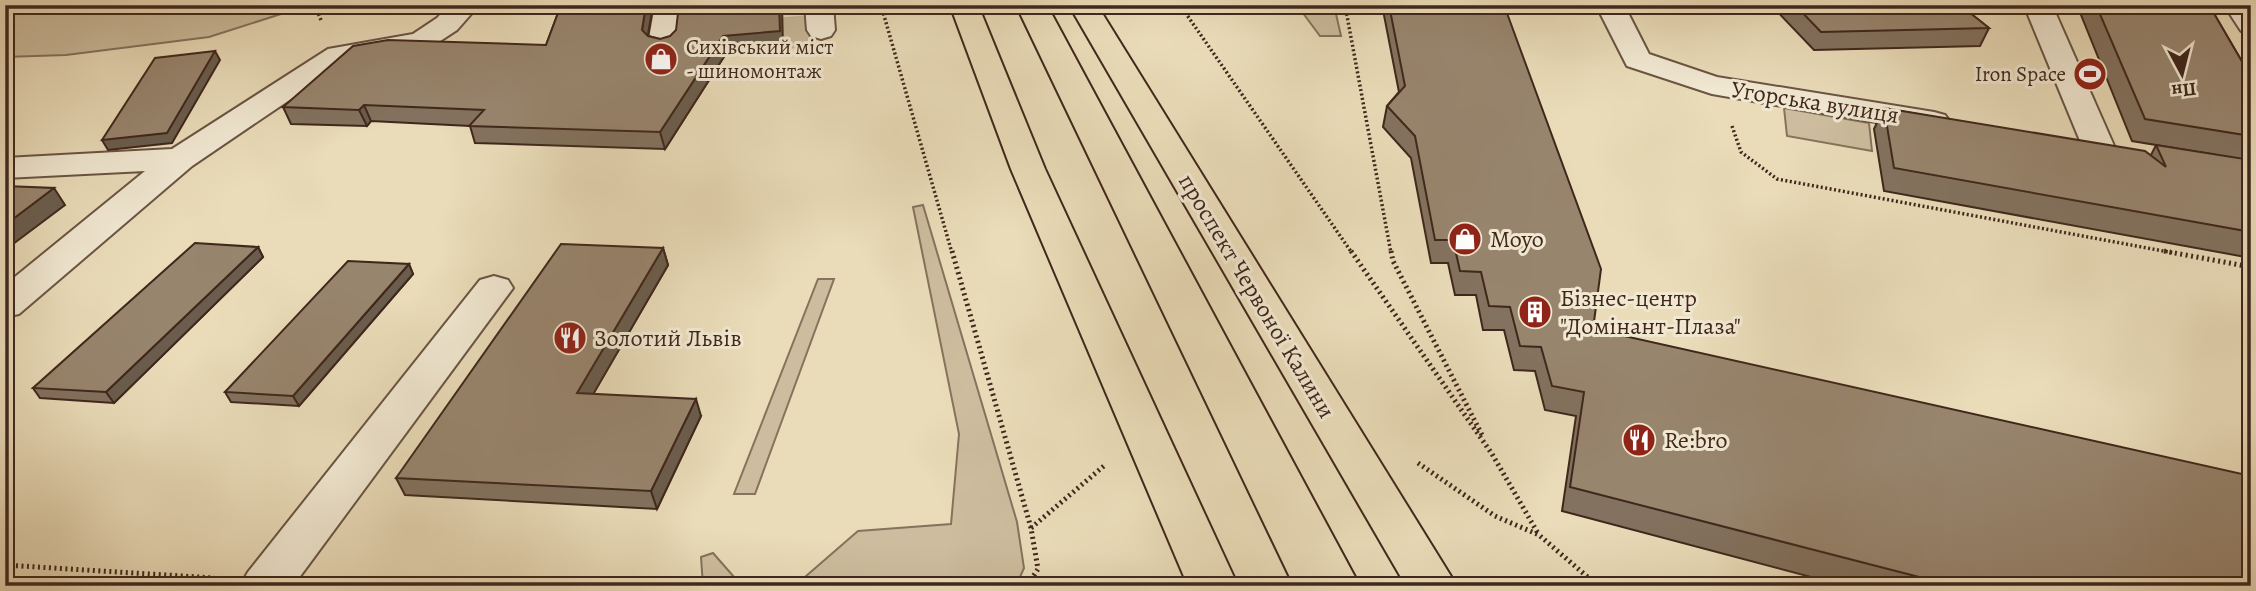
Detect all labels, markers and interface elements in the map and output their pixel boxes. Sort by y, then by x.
place label: Сихівський міст - шиномонтаж [686,33,834,85]
north arrow [2148,38,2218,108]
shop icon: Сихівський міст - шиномонтаж [642,40,680,78]
sports icon: Iron Space [2071,55,2109,93]
place label: Iron Space [1975,60,2066,88]
street label: Угорська вулиця [1729,73,1901,131]
text: Пн [2170,75,2198,104]
street label: проспект Червоної Калини [1171,168,1343,424]
shop icon: Moyo [1446,220,1484,258]
place label: Moyo [1490,223,1544,255]
place label: Бізнес-центр "Домінант-Плаза" [1560,282,1741,342]
building icon: Бізнес-центр "Домінант-Плаза" [1516,293,1554,331]
restaurant icon: Золотий Львів [551,319,589,357]
place label: Золотий Львів [594,322,742,354]
restaurant icon: Re:bro [1620,421,1658,459]
place label: Re:bro [1664,424,1728,456]

